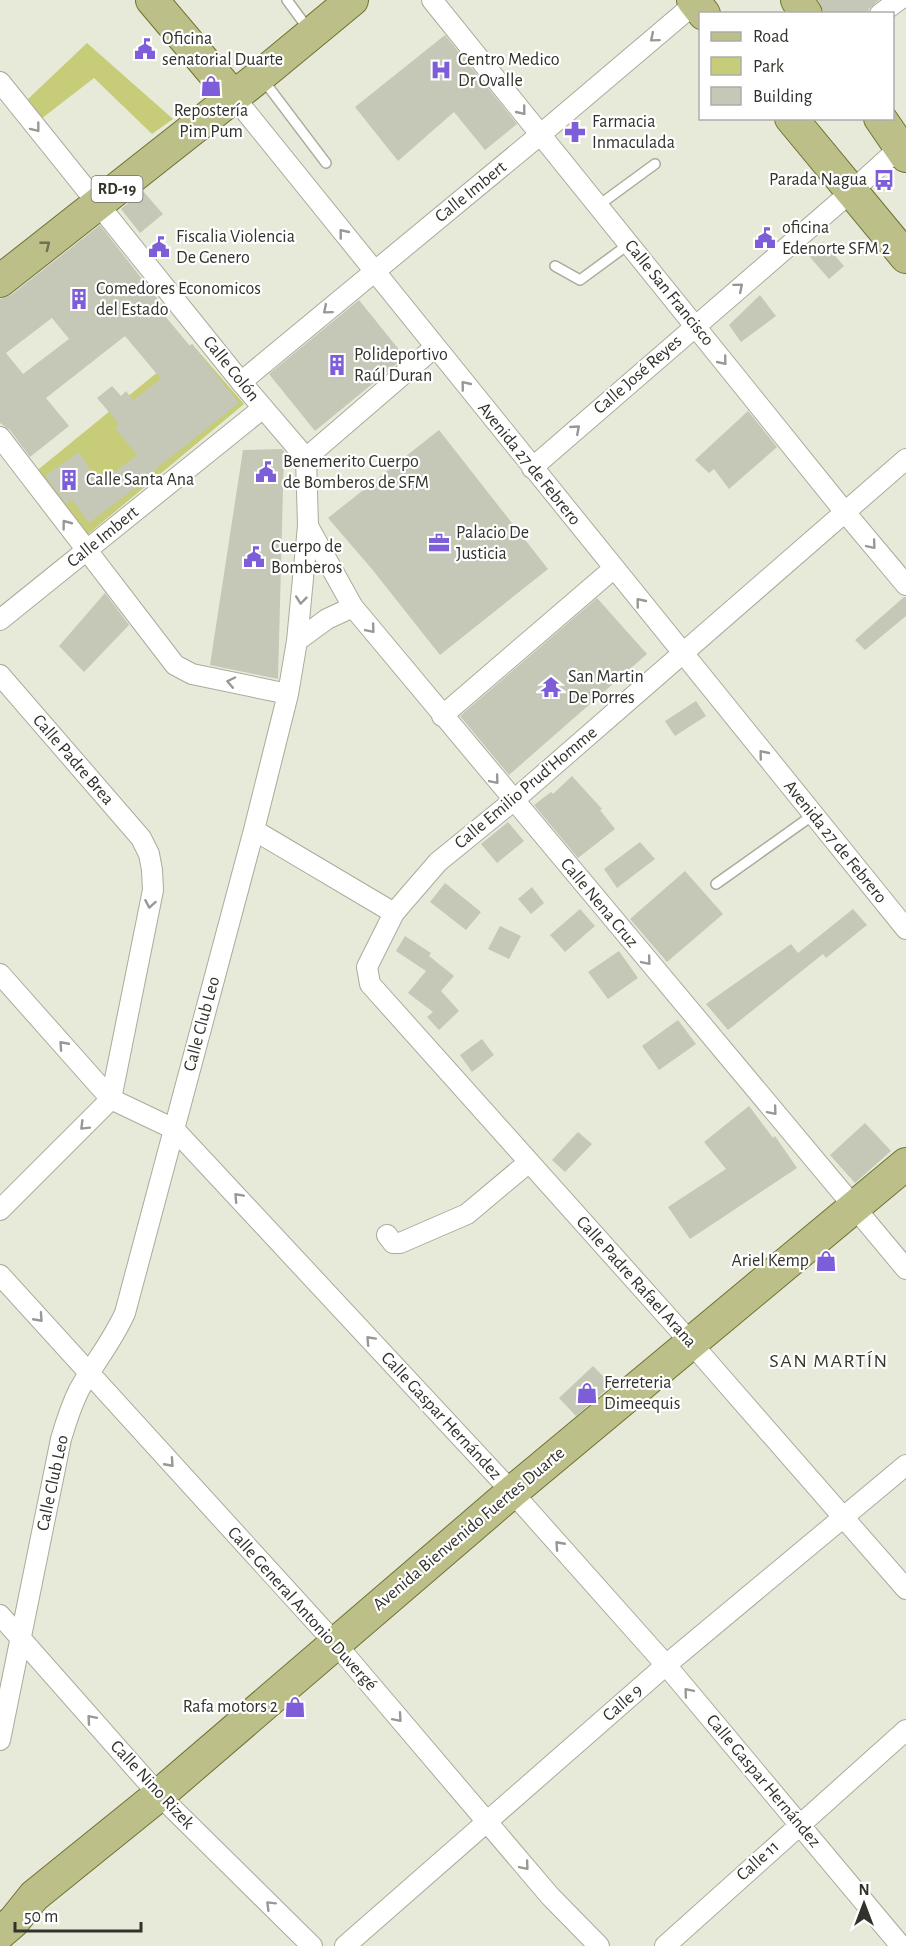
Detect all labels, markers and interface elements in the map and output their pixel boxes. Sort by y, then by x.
legend [699,12,894,120]
text: Road [753,28,789,46]
place label: Oficina senatorial Duarte [162,30,283,69]
one-way arrow [650,31,661,42]
public building icon: Oficina senatorial Duarte [133,37,157,61]
place label: Centro Medico Dr Ovalle [458,51,560,90]
hospital icon: Centro Medico Dr Ovalle [429,58,453,82]
text: Park [753,58,785,76]
shop icon: Repostería Pim Pum [199,74,223,98]
text: Building [753,88,813,106]
place label: Repostería Pim Pum [174,102,248,141]
one-way arrow [515,104,526,115]
place label: Farmacia Inmaculada [592,113,675,152]
pharmacy icon: Farmacia Inmaculada [563,120,587,144]
one-way arrow [29,121,40,132]
street label: Calle Imbert [432,158,510,226]
bus stop icon: Parada Nagua [872,168,896,192]
place label: Parada Nagua [769,171,867,189]
road number: RD-19 [92,176,142,202]
place label: oficina Edenorte SFM 2 [782,219,890,258]
public building icon: oficina Edenorte SFM 2 [753,226,777,250]
place label: Fiscalia Violencia De Genero [176,228,295,267]
one-way arrow [340,229,351,240]
public building icon: Fiscalia Violencia De Genero [147,235,171,259]
street label: Calle San Francisco [621,237,717,349]
one-way arrow [39,242,50,253]
place label: Comedores Economicos del Estado [96,280,261,319]
one-way arrow [732,283,743,294]
building icon: Comedores Economicos del Estado [67,287,91,311]
one-way arrow [323,303,334,314]
street label: Calle José Reyes [591,332,685,418]
street label: Calle Colón [199,333,263,405]
place label: Polideportivo Raúl Duran [354,346,448,385]
building icon: Polideportivo Raúl Duran [325,353,349,377]
one-way arrow [716,354,727,365]
one-way arrow [462,381,473,392]
street label: Avenida 27 de Febrero [474,399,584,529]
one-way arrow [569,425,580,436]
place label: Benemerito Cuerpo de Bomberos de SFM [283,453,429,492]
public building icon: Benemerito Cuerpo de Bomberos de SFM [254,460,278,484]
building icon: Calle Santa Ana [57,468,81,492]
place label: Calle Santa Ana [86,471,194,489]
street label: Calle Imbert [64,503,142,571]
one-way arrow [62,520,73,531]
place label: Palacio De Justicia [456,524,529,563]
office icon: Palacio De Justicia [427,531,451,555]
place label: Cuerpo de Bomberos [271,538,342,577]
one-way arrow [865,538,876,549]
public building icon: Cuerpo de Bomberos [242,545,266,569]
one-way arrow [295,595,308,605]
one-way arrow [637,598,648,609]
one-way arrow [364,622,375,633]
place label: San Martin De Porres [568,668,644,707]
temple icon: San Martin De Porres [539,675,563,699]
one-way arrow [226,676,236,689]
street label: Calle Padre Brea [29,711,117,809]
street label: Calle Emilio Prud'Homme [451,723,601,853]
one-way arrow [759,749,770,760]
one-way arrow [488,773,499,784]
street label: Avenida 27 de Febrero [780,777,890,907]
street label: Calle Nena Cruz [557,855,641,951]
one-way arrow [144,898,157,908]
one-way arrow [640,954,651,965]
street label: Calle Club Leo [181,974,223,1073]
one-way arrow [59,1041,70,1051]
one-way arrow [765,1104,776,1115]
one-way arrow [80,1119,91,1129]
one-way arrow [234,1194,245,1204]
street label: Calle Padre Rafael Arana [572,1213,700,1351]
shop icon: Ariel Kemp [814,1249,838,1273]
place label: Ariel Kemp [732,1252,809,1270]
one-way arrow [32,1312,43,1322]
one-way arrow [367,1336,378,1347]
street label: Calle Gaspar Hernández [377,1349,505,1483]
district label: SAN MARTÍN [769,1350,889,1371]
place label: Ferreteria Dimeequis [604,1374,680,1413]
shop icon: Ferreteria Dimeequis [575,1381,599,1405]
street label: Calle Club Leo [34,1433,72,1533]
street label: Avenida Bienvenido Fuertes Duarte [370,1444,568,1614]
one-way arrow [163,1456,174,1467]
street label: Calle General Antonio Duvergé [224,1524,380,1694]
one-way arrow [555,1542,566,1552]
street label: Calle 9 [600,1681,646,1725]
one-way arrow [684,1688,695,1699]
shop icon: Rafa motors 2 [283,1695,307,1719]
place label: Rafa motors 2 [183,1698,278,1716]
one-way arrow [391,1711,402,1722]
street label: Calle Gaspar Hernández [702,1711,824,1851]
one-way arrow [87,1715,98,1726]
street label: Calle Nino Rizek [107,1737,198,1833]
street label: Calle 11 [733,1838,783,1884]
one-way arrow [518,1859,529,1870]
north arrow [834,1874,894,1934]
text: N [858,1882,870,1898]
scale bar [15,1895,141,1933]
one-way arrow [267,1901,277,1912]
text: 50 m [24,1908,58,1926]

